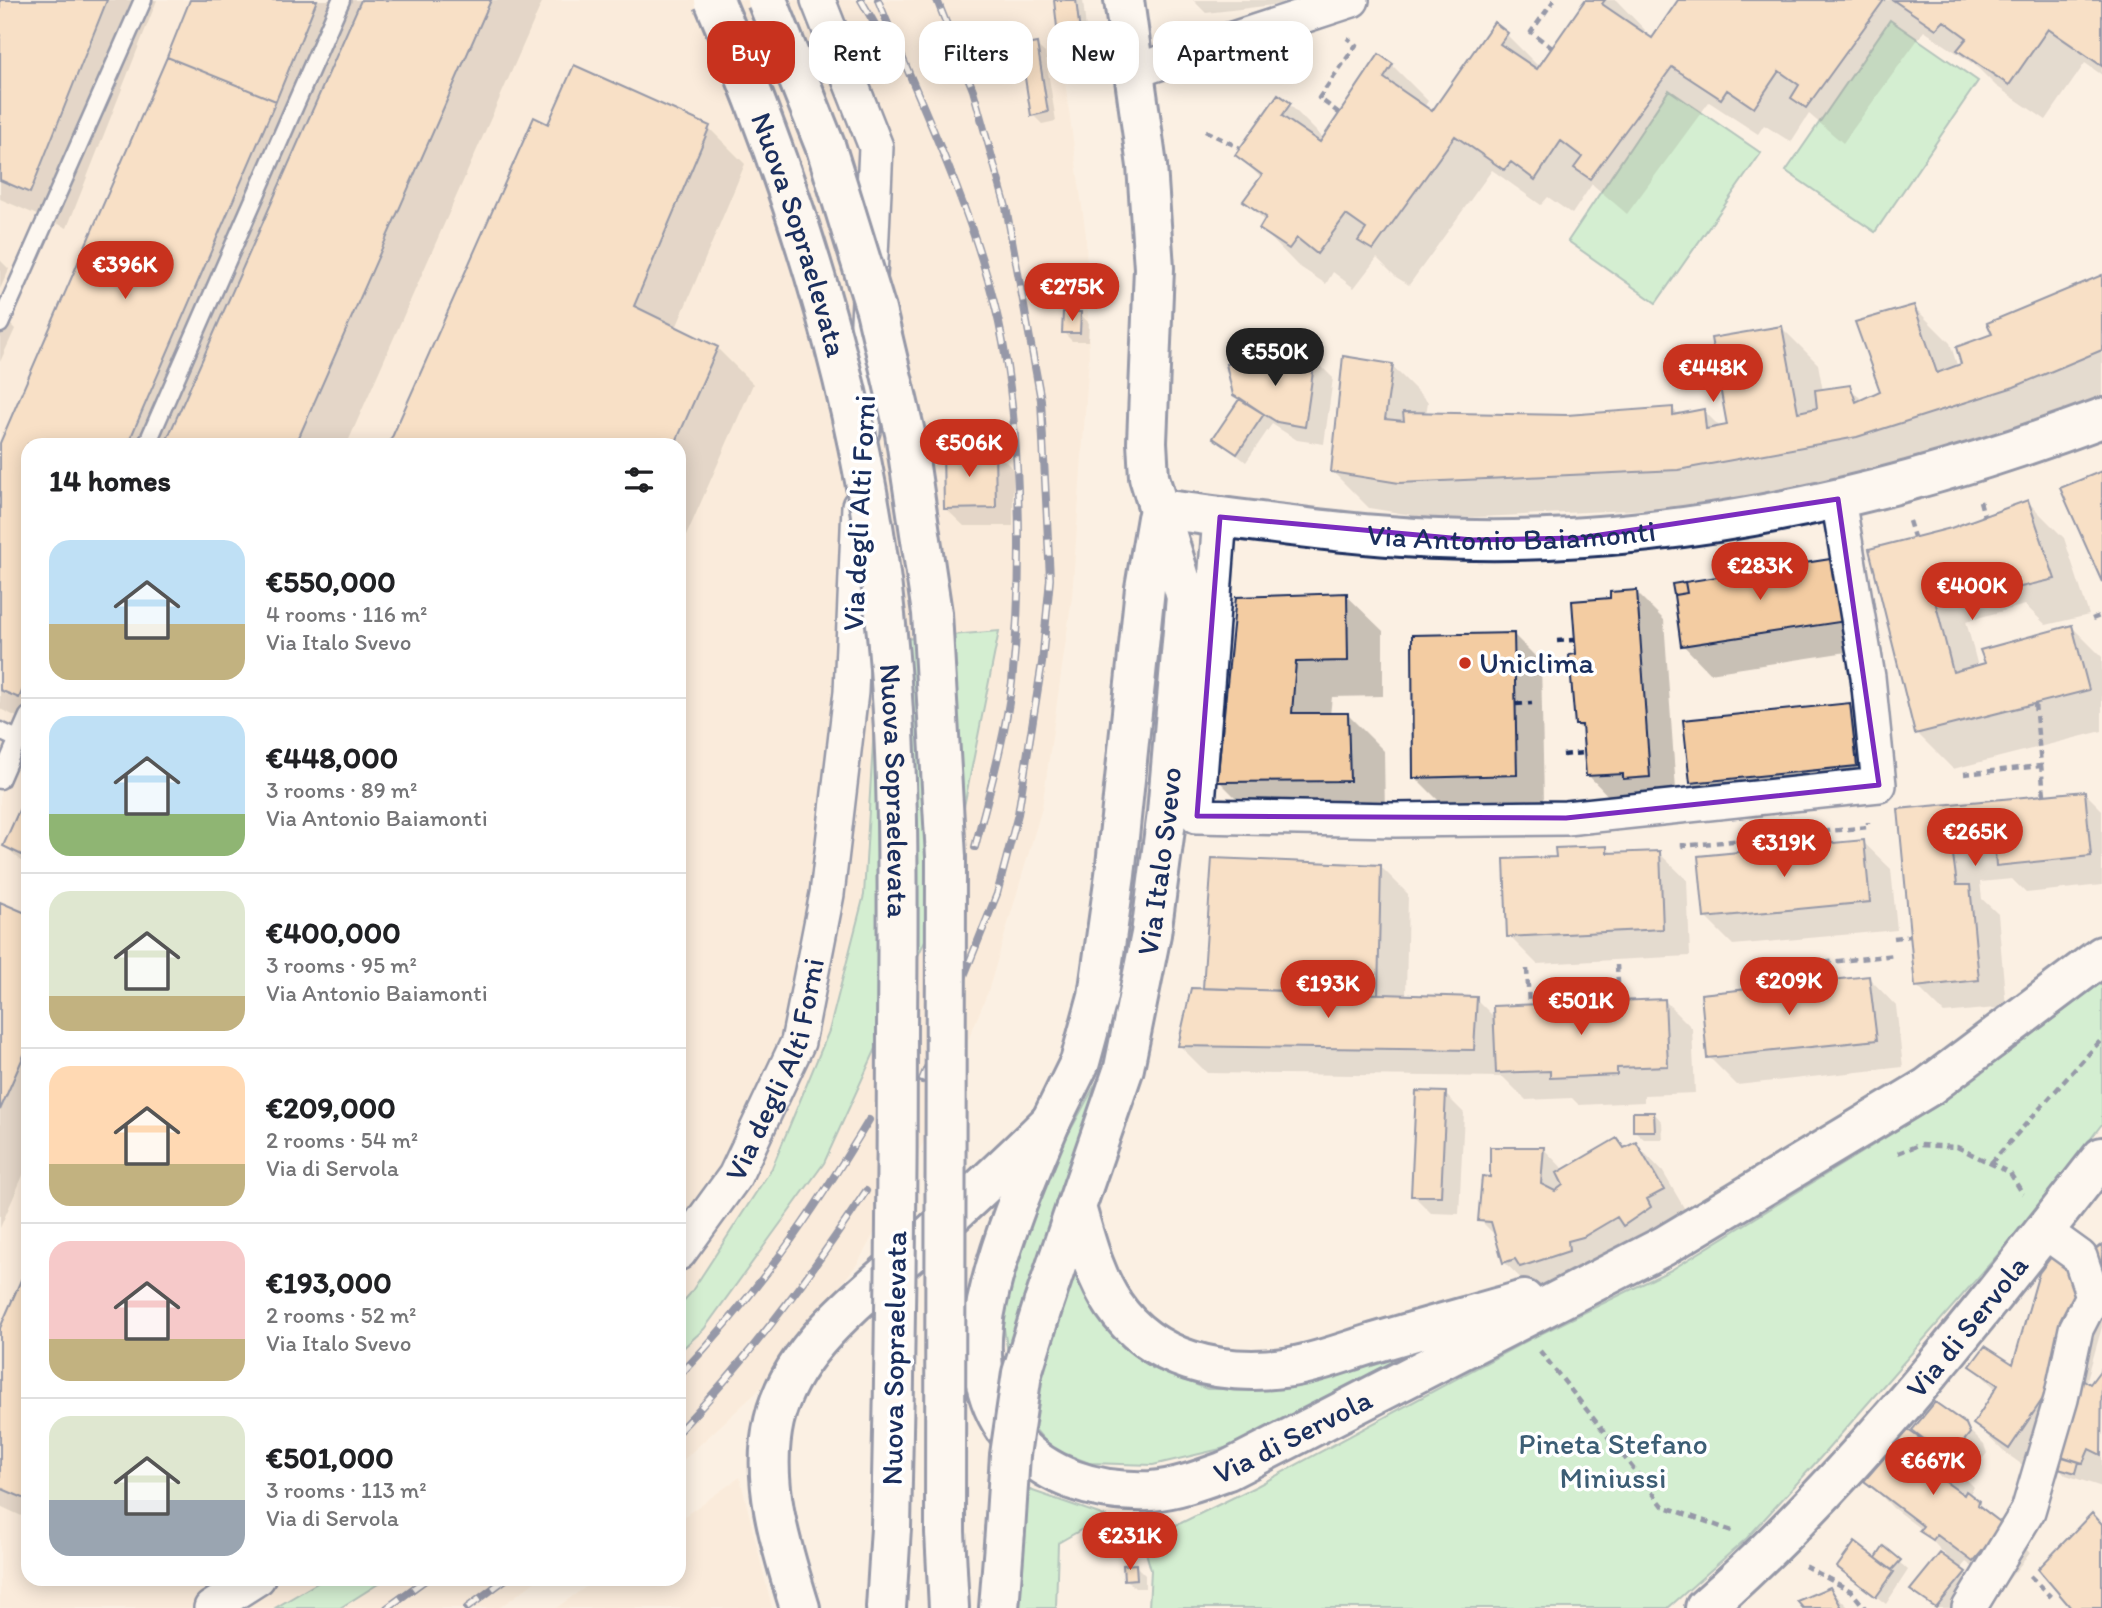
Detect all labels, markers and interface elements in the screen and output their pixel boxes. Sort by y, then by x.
chip: Buy [707,21,795,84]
chip: Rent [809,21,905,84]
chip: Filters [919,21,1033,84]
chip: New [1047,21,1139,84]
chip: Apartment [1153,21,1313,84]
street label: Nuova Sopraelevata [743,107,856,361]
pin: €396K [76,242,174,301]
text: €396K [93,250,157,278]
pin: €275K [1023,264,1121,323]
text: €275K [1040,272,1104,300]
pin: €550K [1226,328,1324,388]
text: €550K [1242,337,1308,365]
pin: €448K [1664,344,1762,404]
text: €448K [1679,353,1747,381]
street label: Via degli Alti Forni [834,394,883,632]
pin: €506K [920,420,1018,479]
text: €506K [936,428,1002,456]
icon: filters [620,461,658,499]
text: 14 homes [49,462,171,499]
street label: Via Antonio Baiamonti [1365,512,1657,558]
pin: €283K [1711,542,1809,602]
text: €283K [1727,551,1793,579]
pin: €400K [1923,562,2021,622]
text: €550,000 [266,563,396,600]
icon: home [105,568,189,652]
text: €400K [1937,571,2007,599]
text: 4 rooms · 116 m² [266,600,428,628]
text: Via Italo Svevo [266,628,411,656]
place label: Uniclima [1479,644,1595,681]
marker: Uniclima [1457,655,1473,671]
street label: Nuova Sopraelevata [872,662,917,919]
text: €448,000 [266,739,398,776]
icon: home [105,744,189,828]
street label: Via Italo Svevo [1128,765,1189,959]
text: 3 rooms · 89 m² [266,776,417,804]
text: Via Antonio Baiamonti [266,804,488,832]
pin: €265K [1926,808,2024,868]
text: €265K [1943,817,2007,845]
pin: €319K [1735,820,1833,879]
text: €319K [1752,828,1816,856]
text: €400,000 [266,914,401,951]
icon: home [105,919,189,1003]
text: 3 rooms · 95 m² [266,951,417,979]
street label: Via degli Alti Forni [716,955,832,1187]
pin: €209K [1740,958,1838,1017]
pin: €193K [1279,960,1377,1020]
text: €209K [1756,966,1822,994]
text: €193K [1296,969,1360,997]
pin: €501K [1532,978,1630,1037]
text: Via Antonio Baiamonti [266,979,488,1007]
text: €501K [1549,986,1613,1014]
text: €209,000 [266,1089,396,1126]
icon: home [105,1094,189,1178]
text: 2 rooms · 54 m² [266,1126,418,1154]
text: Via di Servola [266,1154,399,1182]
street label: Nuova Sopraelevata [873,1230,914,1486]
street label: Via di Servola [1898,1247,2036,1405]
text: €193,000 [266,1264,392,1301]
icon: home [105,1269,189,1353]
text: 2 rooms · 52 m² [266,1301,416,1329]
text: Via Italo Svevo [266,1329,411,1357]
street label: Via di Servola [1208,1380,1378,1492]
park label: Pineta Stefano Miniussi [1518,1425,1708,1496]
pin: €667K [1884,1438,1982,1497]
text: €501,000 [266,1439,394,1476]
icon: home [105,1444,189,1528]
text: €667K [1901,1446,1965,1474]
text: 3 rooms · 113 m² [266,1476,427,1504]
text: Via di Servola [266,1504,399,1532]
pin: €231K [1081,1512,1179,1572]
text: €231K [1098,1521,1162,1549]

